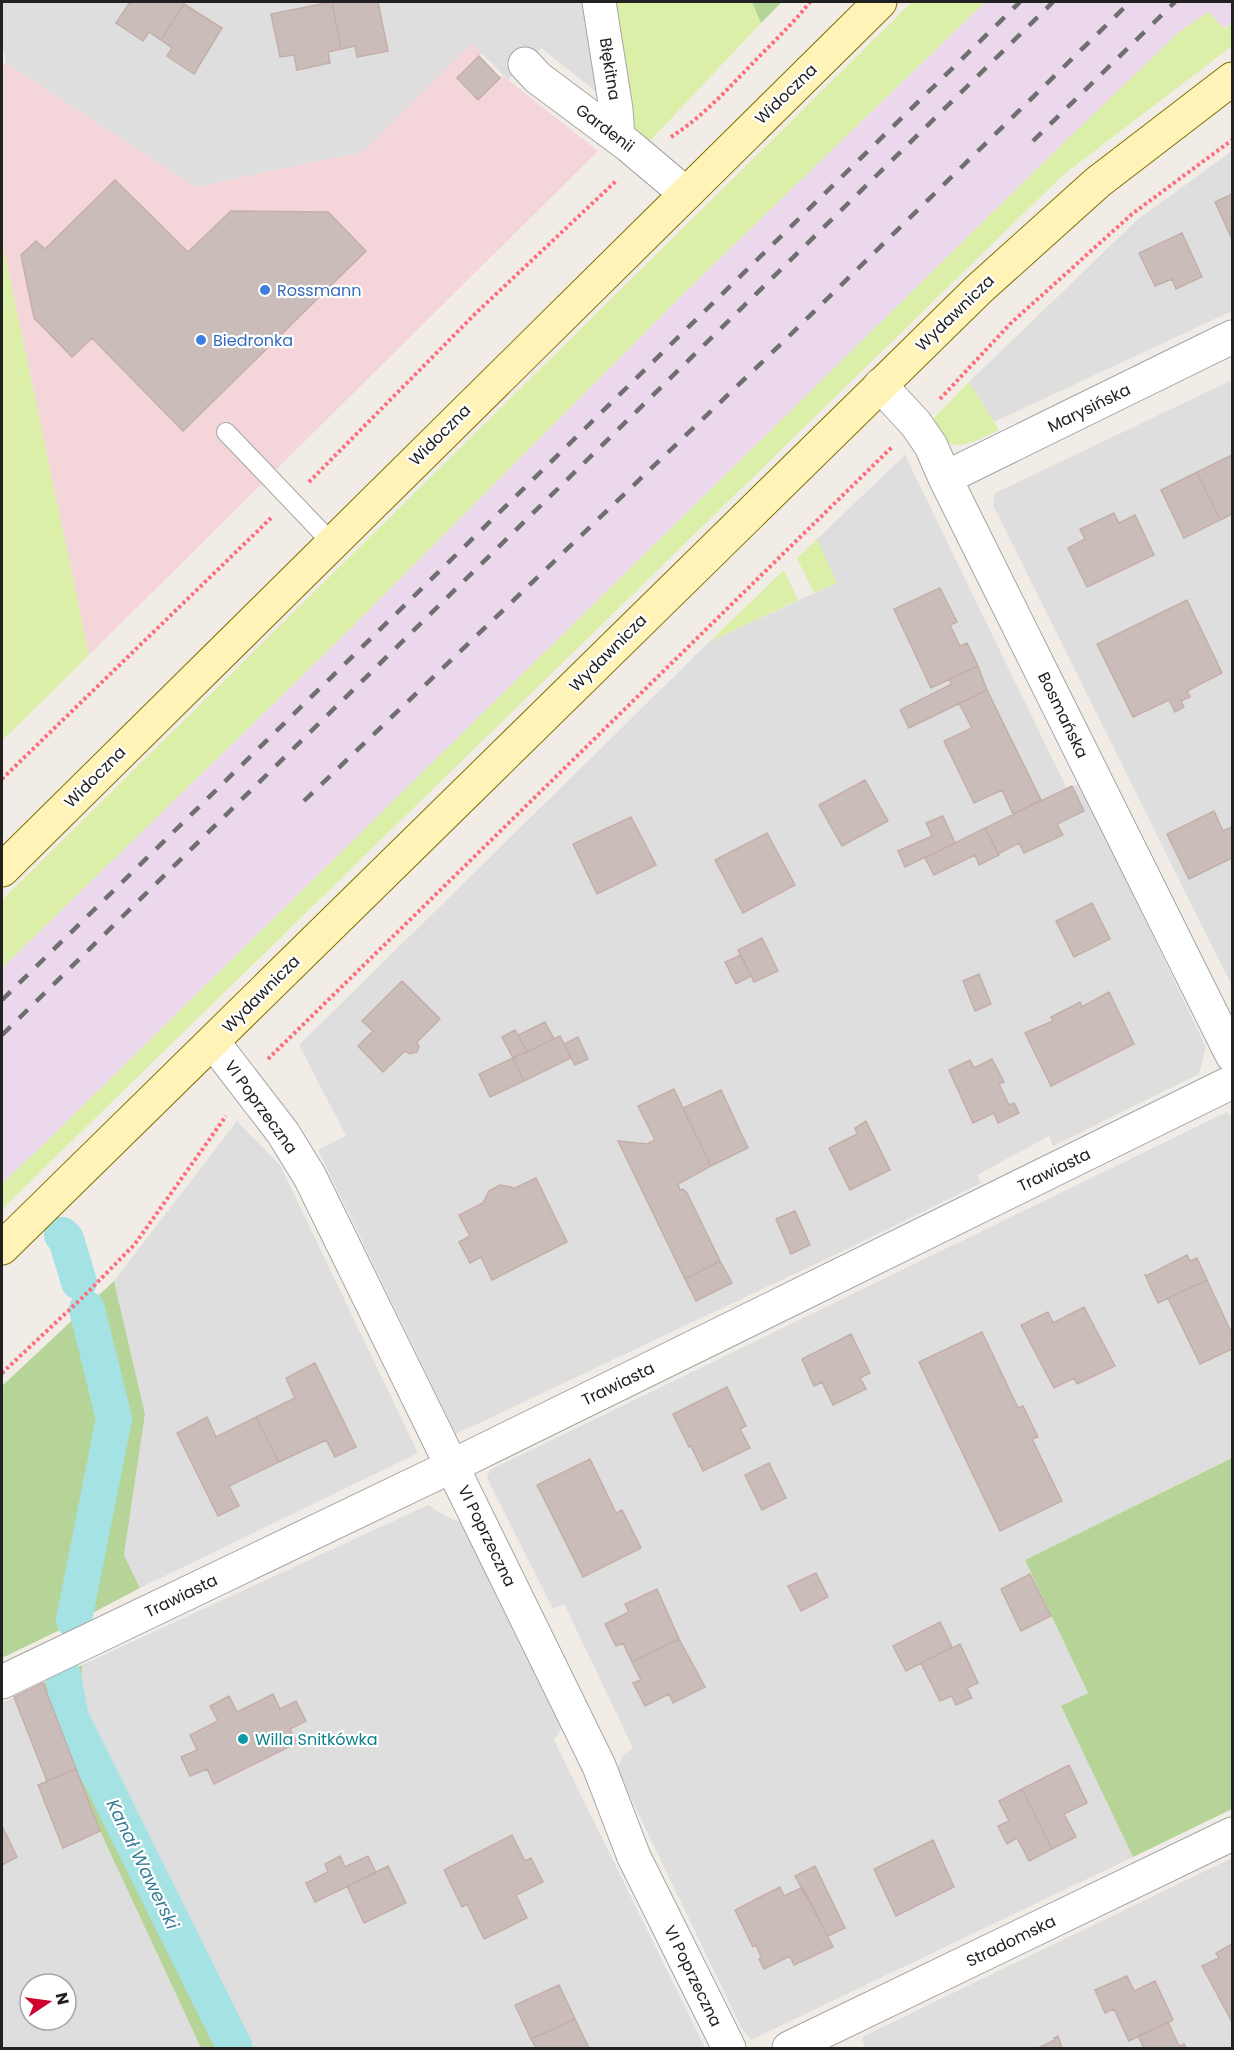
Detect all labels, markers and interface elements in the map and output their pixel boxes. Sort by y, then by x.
street label: Błękitna [594,36,626,102]
street label: Widoczna [750,58,822,130]
street label: Gardenii [571,98,639,158]
street label: Wydawnicza [911,270,999,356]
place label: Rossmann [277,279,361,302]
marker: Rossmann [258,283,272,297]
place label: Biedronka [213,329,293,352]
marker: Biedronka [194,333,208,347]
street label: Marysińska [1044,378,1134,438]
street label: Widoczna [404,399,476,471]
street label: Wydawnicza [564,609,652,697]
street label: Bosmańska [1032,668,1094,762]
street label: Widoczna [59,741,131,813]
street label: Wydawnicza [217,950,305,1038]
street label: VI Poprzeczna [219,1056,303,1158]
street label: Trawiasta [1014,1142,1094,1198]
street label: Trawiasta [578,1356,658,1412]
street label: VI Poprzeczna [452,1481,522,1591]
street label: Trawiasta [141,1568,221,1624]
place label: Willa Snitkówka [255,1728,378,1751]
marker: Willa Snitkówka [236,1732,250,1746]
water label: Kanał Wawerski [101,1795,186,1934]
street label: Stradomska [962,1909,1060,1973]
street label: VI Poprzeczna [658,1921,728,2031]
north arrow [18,1972,78,2032]
text: N [50,1990,75,2007]

